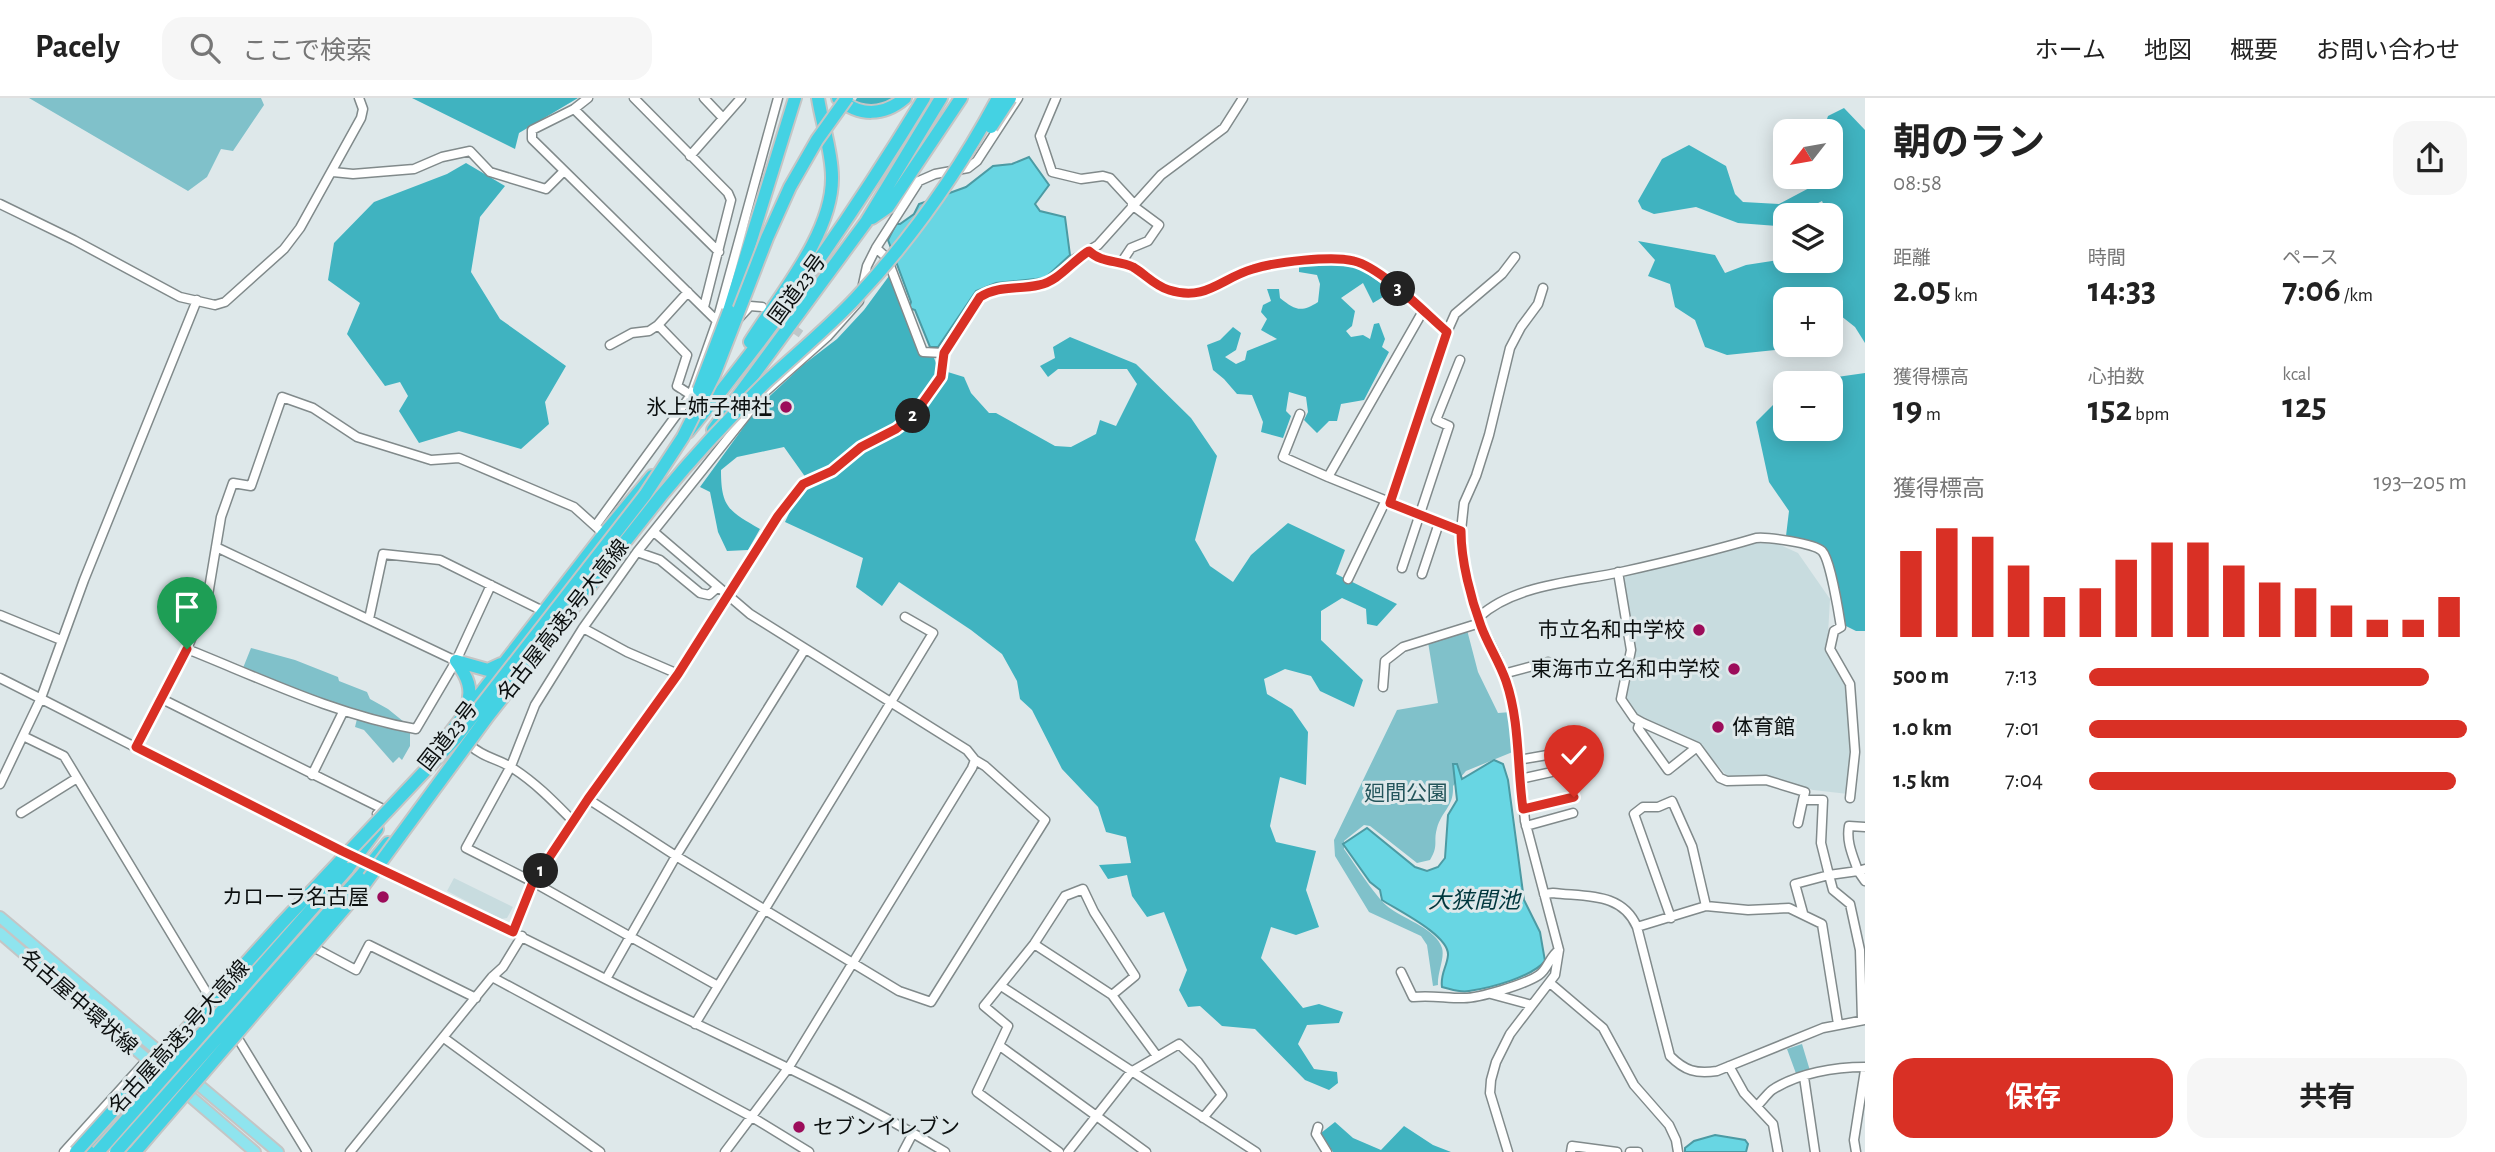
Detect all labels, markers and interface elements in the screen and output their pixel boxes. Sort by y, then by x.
search box [162,17,652,80]
icon: search [186,29,224,67]
text: Pacely [35,31,120,64]
text: ここで検索 [242,38,372,64]
text: ホーム [2035,39,2106,63]
text: 地図 [2144,39,2192,63]
text: 概要 [2230,39,2278,63]
text: お問い合わせ [2316,39,2460,63]
north arrow [1773,119,1843,189]
map controls [1773,119,1843,441]
button: share [2393,121,2467,195]
text: 朝のラン [1893,125,2045,163]
text: 08:58 [1893,172,1942,195]
button: layers [1773,203,1843,273]
text: 距離 [1893,249,1931,268]
text: 時間 [2088,249,2126,268]
text: ペース [2282,249,2338,268]
street label: 国道23号 [764,250,830,328]
pin: 3 [1380,272,1416,306]
text: 2.05 [1893,273,1951,308]
text: 14:33 [2088,273,2156,308]
text: 7:06 [2282,273,2341,308]
text: 3 [1393,279,1402,298]
text: km [1951,286,1978,305]
text: /km [2341,286,2373,305]
button: + [1773,287,1843,357]
text: kcal [2282,365,2311,384]
text: 獲得標高 [1893,368,1969,387]
text: 心拍数 [2088,368,2145,387]
button: − [1773,371,1843,441]
text: 125 [2282,389,2327,424]
text: 19 [1893,392,1923,427]
text: 152 [2088,392,2132,427]
place label: 氷上姉子神社 [646,396,772,418]
pin: 2 [895,398,930,434]
marker: 氷上姉子神社 [778,399,794,415]
text: m [1923,405,1941,424]
text: bpm [2132,405,2169,424]
text: 2 [908,406,917,425]
text: 193–205 m [2373,471,2467,494]
text: 獲得標高 [1893,478,1985,501]
street label: 名古屋高速3号大高線 [493,535,633,705]
pin [157,577,217,649]
icon: arrive [168,588,206,626]
place label: 市立名和中学校 [1538,619,1685,641]
marker: 市立名和中学校 [1691,622,1707,638]
place label: 東海市立名和中学校 [1531,658,1720,680]
marker: 東海市立名和中学校 [1726,661,1742,677]
text: 500 m [1893,665,1949,688]
text: 7:13 [2005,665,2037,688]
street label: 国道23号 [414,697,482,775]
place label: 体育館 [1732,716,1795,738]
text: 1.0 km [1893,717,1952,740]
text: 7:01 [2005,717,2040,740]
marker: 体育館 [1710,719,1726,735]
pin [1544,725,1604,797]
icon: check [1555,736,1593,774]
text: 1.5 km [1893,769,1950,792]
text: 7:04 [2005,769,2043,792]
park label: 廻間公園 [1364,783,1448,804]
pin: 1 [524,854,558,888]
text: 1 [537,861,544,880]
place label: カローラ名古屋 [222,886,369,908]
water label: 大狭間池 [1428,888,1522,913]
marker: カローラ名古屋 [375,889,391,905]
street label: 名古屋中環状線 [16,945,142,1059]
street label: 名古屋高速3号大高線 [105,956,253,1118]
button: 保存 [1893,1058,2173,1138]
button: 共有 [2187,1058,2467,1138]
place label: セブンイレブン [813,1115,960,1138]
marker: セブンイレブン [791,1119,807,1135]

